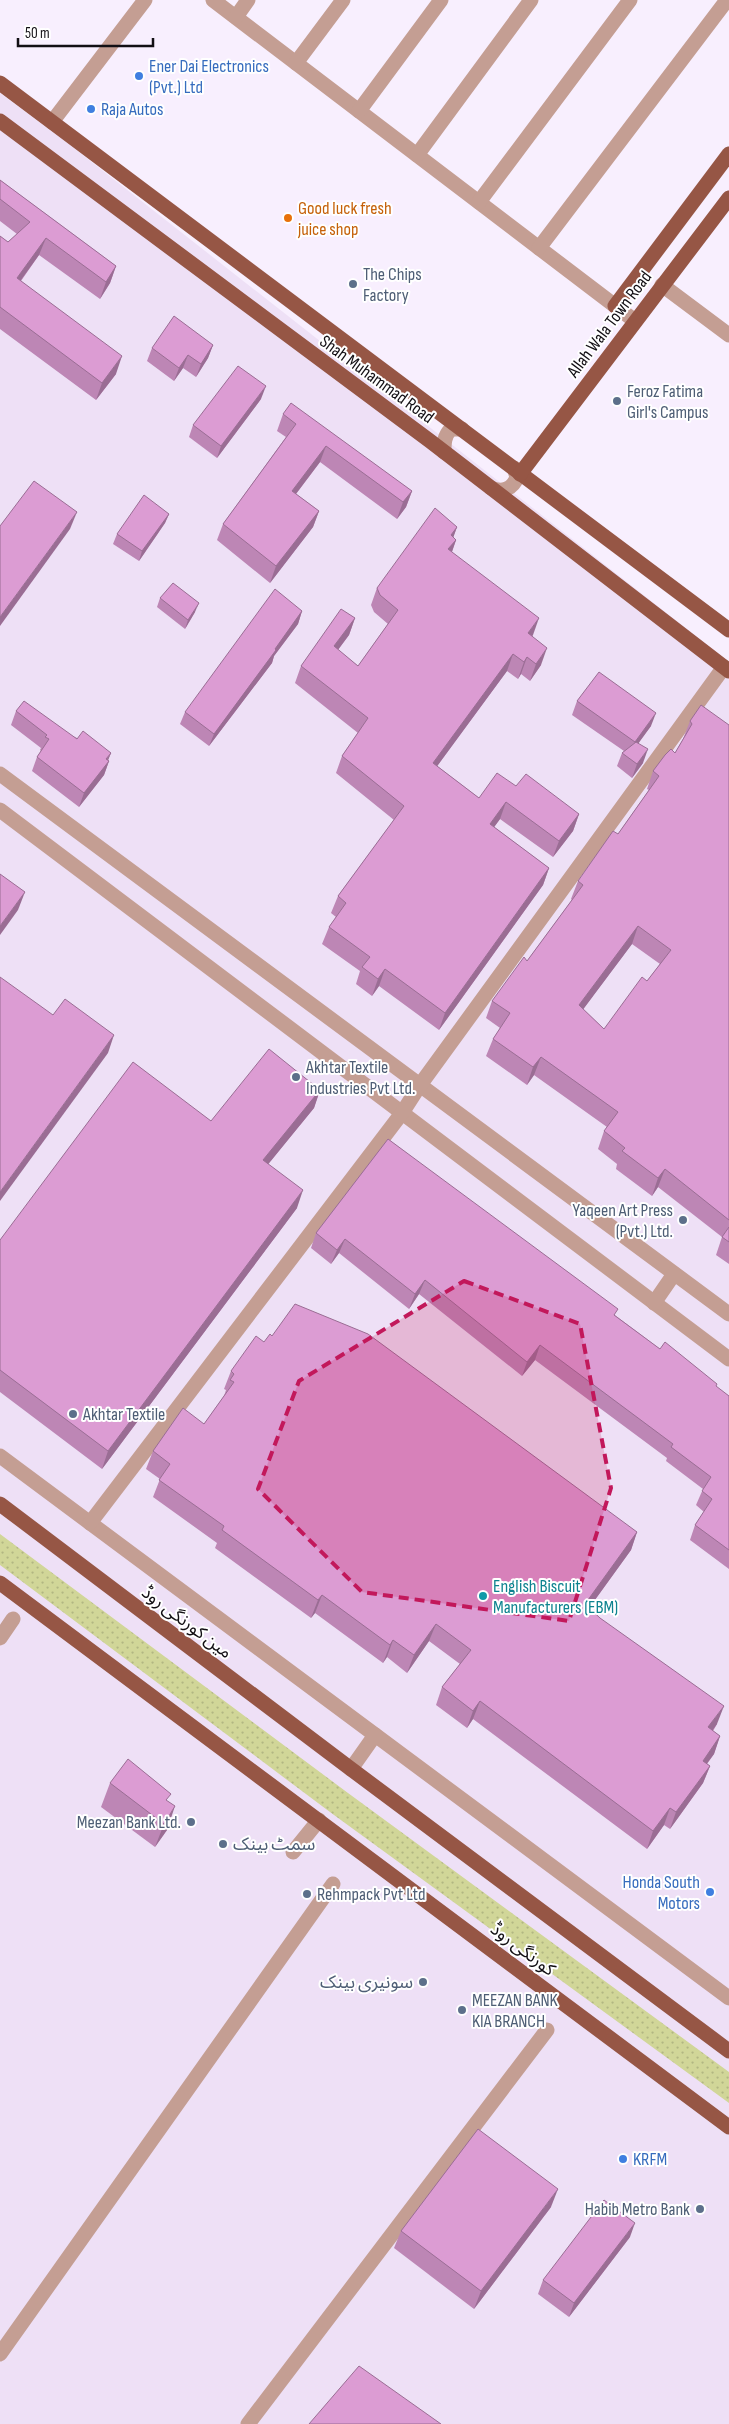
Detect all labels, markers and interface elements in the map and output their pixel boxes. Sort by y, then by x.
scale bar [18,15,152,47]
text: 50 m [25,24,50,43]
place label: Ener Dai Electronics (Pvt.) Ltd [149,56,269,98]
marker: Ener Dai Electronics (Pvt.) Ltd [133,70,145,82]
place label: Raja Autos [101,99,164,120]
marker: Raja Autos [85,103,97,115]
place label: Good luck fresh juice shop [297,198,392,240]
marker: Good luck fresh juice shop [282,212,294,224]
place label: The Chips Factory [363,264,422,306]
street label: Allah Wala Town Road [562,267,656,382]
marker: The Chips Factory [347,278,359,290]
street label: Shah Muhammad Road [315,331,438,428]
place label: Feroz Fatima Girl's Campus [627,381,708,423]
marker: Feroz Fatima Girl's Campus [611,395,623,407]
place label: Akhtar Textile Industries Pvt Ltd. [305,1057,415,1099]
marker: Akhtar Textile Industries Pvt Ltd. [290,1071,302,1083]
place label: Yaqeen Art Press (Pvt.) Ltd. [573,1200,673,1242]
marker: Yaqeen Art Press (Pvt.) Ltd. [677,1214,689,1226]
place label: Akhtar Textile [82,1404,165,1425]
marker: Akhtar Textile [67,1408,79,1420]
place label: English Biscuit Manufacturers (EBM) [493,1576,618,1618]
street label: مین کورنگی روڈ [137,1582,236,1663]
marker: English Biscuit Manufacturers (EBM) [477,1590,489,1602]
place label: Meezan Bank Ltd. [77,1812,181,1833]
marker: Meezan Bank Ltd. [185,1816,197,1828]
place label: سمٹ بینک [233,1834,315,1855]
marker: سمٹ بینک [217,1838,229,1850]
place label: Honda South Motors [622,1872,700,1914]
place label: Rehmpack Pvt Ltd [317,1884,425,1905]
marker: Honda South Motors [704,1886,716,1898]
marker: Rehmpack Pvt Ltd [301,1888,313,1900]
street label: کورنگی روڈ [486,1918,560,1981]
place label: سونیری بینک [320,1972,413,1993]
marker: سونیری بینک [417,1976,429,1988]
place label: MEEZAN BANK KIA BRANCH [472,1990,559,2032]
marker: MEEZAN BANK KIA BRANCH [456,2004,468,2016]
place label: KRFM [633,2149,667,2170]
marker: KRFM [617,2153,629,2165]
place label: Habib Metro Bank [585,2199,690,2220]
marker: Habib Metro Bank [694,2203,706,2215]

